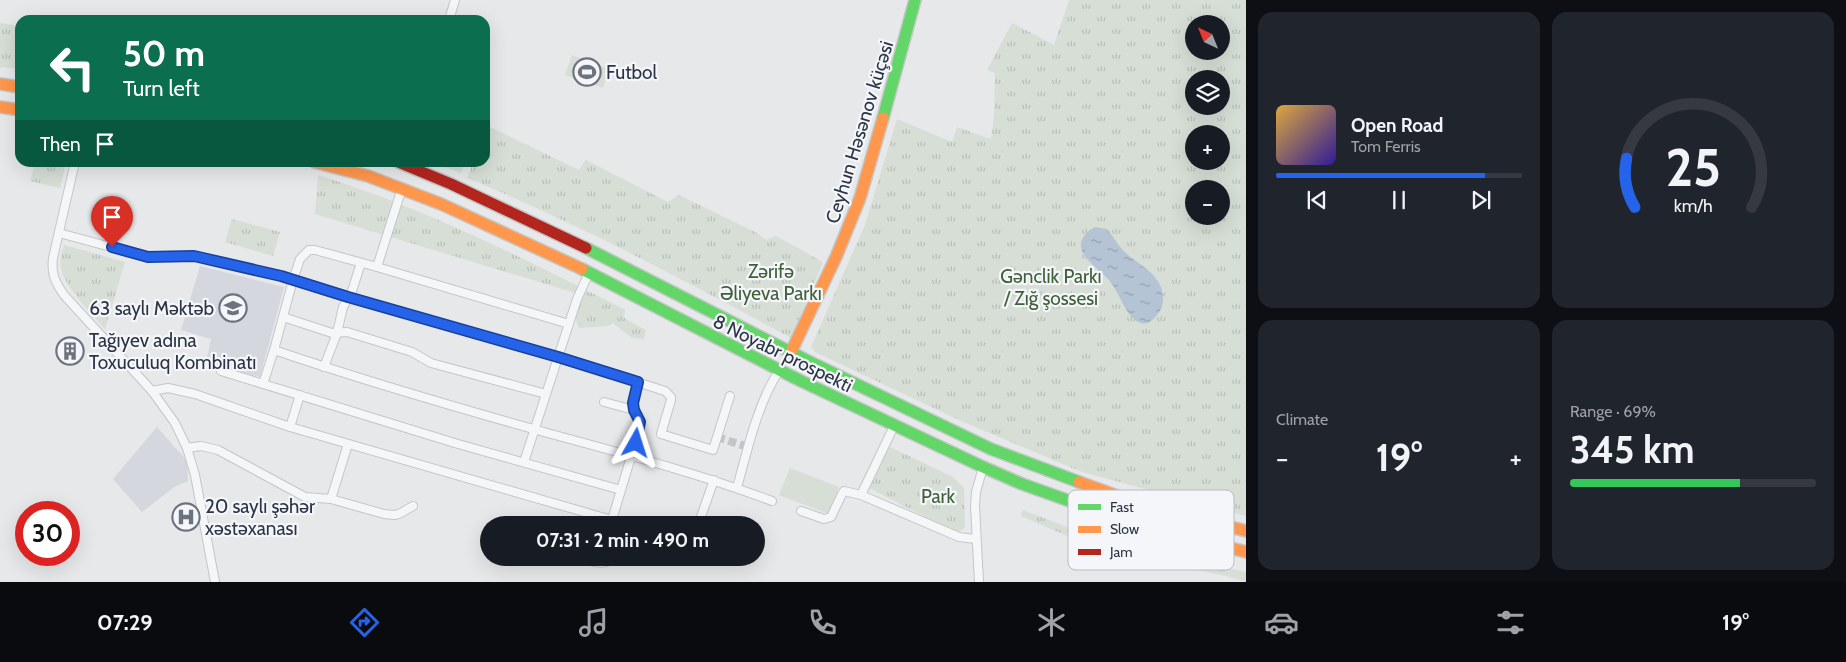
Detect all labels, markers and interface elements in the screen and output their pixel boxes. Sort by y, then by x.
north arrow [1185,15,1230,60]
map controls [1185,15,1230,225]
text: 50 m [123,32,205,75]
icon: left [40,35,105,100]
street label: Ceyhun Həsənov küçəsi [821,38,898,226]
sports icon: Futbol [572,57,602,87]
place label: Futbol [606,61,658,84]
button: layers [1185,70,1230,115]
text: Turn left [123,75,200,102]
text: Open Road [1351,114,1443,137]
button: + [1185,125,1230,170]
icon: arrive [91,130,119,158]
text: Then [40,133,81,156]
text: 25 [1665,136,1721,199]
text: Tom Ferris [1351,137,1421,156]
button: − [1185,180,1230,225]
icon: previous [1303,186,1331,214]
icon: pause [1385,186,1413,214]
icon: next [1467,186,1495,214]
text: km/h [1673,195,1713,216]
pin [91,196,133,247]
icon: arrive [98,203,126,231]
park label: Zərifə Əliyeva Parkı [720,260,822,305]
park label: Gənclik Parkı / Zığ şossesi [1000,265,1102,310]
school or university icon: 63 saylı Məktəb [218,293,248,323]
place label: 63 saylı Məktəb [89,297,214,320]
street label: 8 Noyabr prospekti [709,310,856,397]
place label: Tağıyev adına Toxuculuq Kombinatı [89,329,256,374]
building icon: Tağıyev adına Toxuculuq Kombinatı [55,336,85,366]
text: Range · 69% [1570,402,1656,421]
text: Climate [1276,410,1328,429]
position arrow [609,416,661,468]
text: 345 km [1570,426,1695,473]
text: 19° [1376,434,1422,481]
text: − [1276,441,1288,475]
text: + [1510,441,1522,475]
park label: Park [921,485,956,508]
legend [1068,490,1234,570]
place label: 20 saylı şəhər xəstəxanası [205,495,315,540]
text: Fast [1110,498,1134,516]
speed limit sign: 30 [15,501,80,566]
hospital icon: 20 saylı şəhər xəstəxanası [171,502,201,532]
text: Slow [1110,520,1139,538]
text: 07:31 · 2 min · 490 m [536,529,709,552]
text: Jam [1109,543,1132,561]
icon: directions [347,605,382,640]
icon: music [576,605,611,640]
icon: phone [805,605,840,640]
icon: climate [1034,605,1069,640]
icon: car [1264,605,1299,640]
icon: filters [1493,605,1528,640]
text: 07:29 [97,609,153,636]
text: 19° [1722,609,1749,636]

